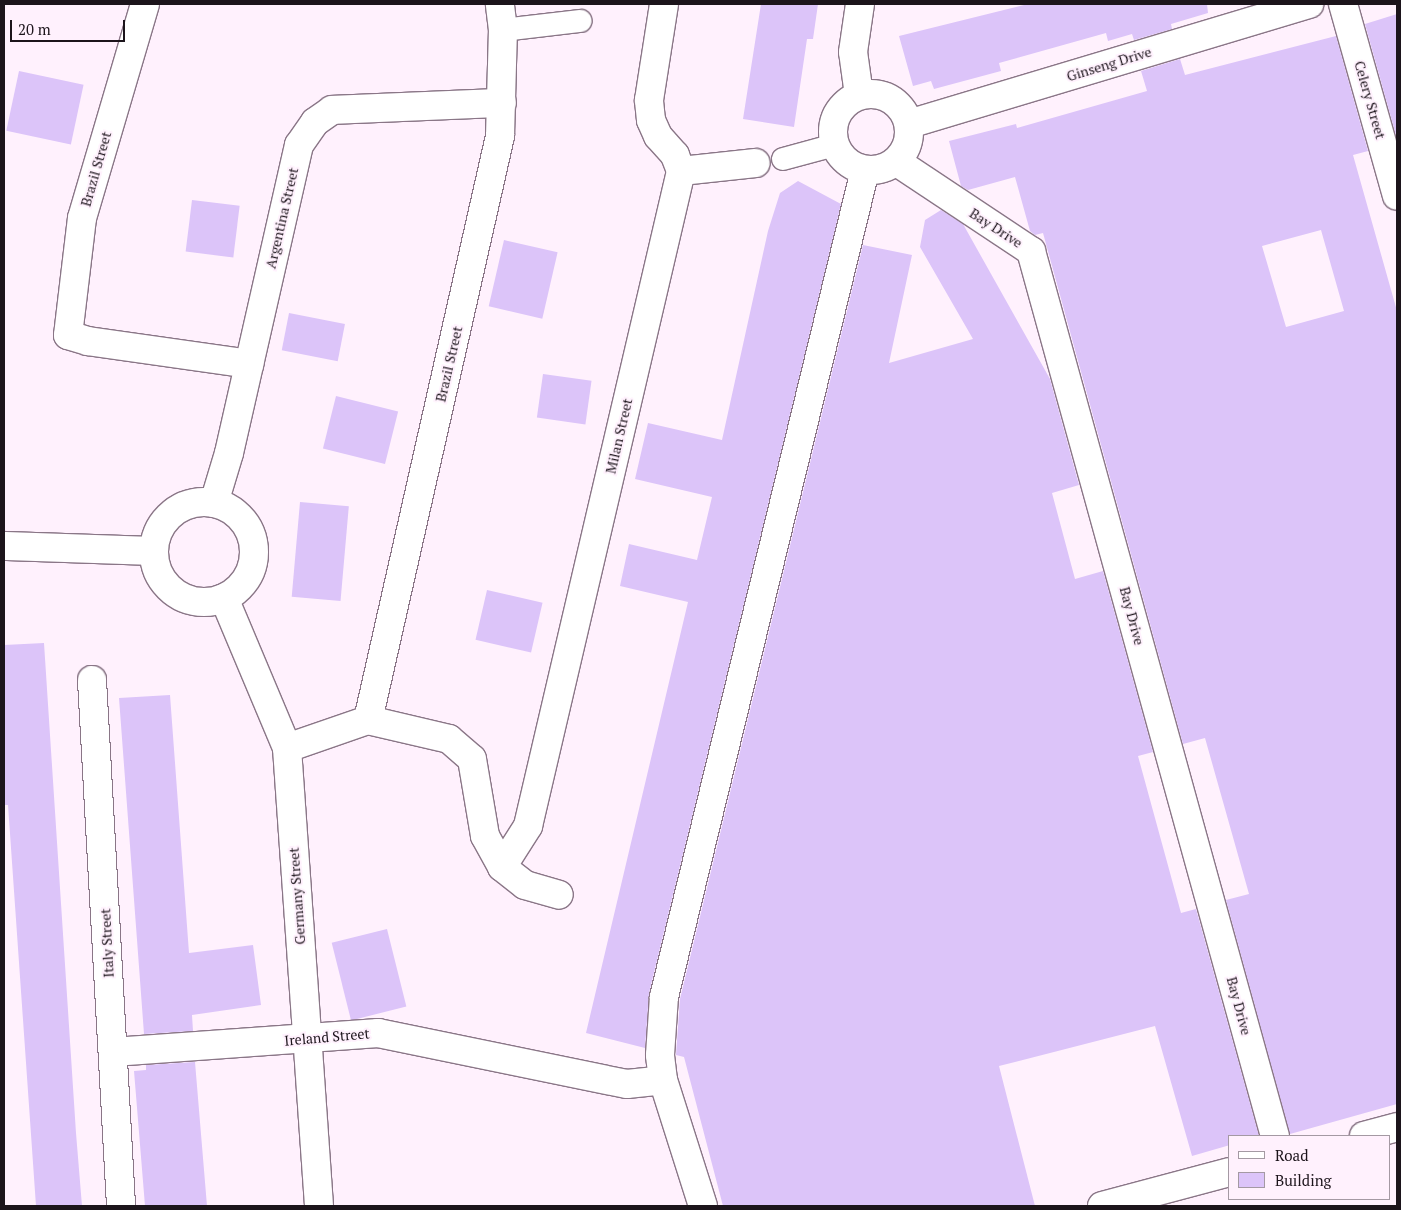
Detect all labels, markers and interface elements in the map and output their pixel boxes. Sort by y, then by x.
scale bar [12,10,128,42]
text: 20 m [18,19,51,39]
street label: Ginseng Drive [1065,43,1153,85]
street label: Celery Street [1351,59,1389,141]
street label: Brazil Street [77,130,115,208]
street label: Argentina Street [262,166,302,270]
street label: Bay Drive [966,205,1026,251]
street label: Brazil Street [432,325,466,403]
street label: Milan Street [602,397,636,475]
street label: Bay Drive [1116,585,1148,647]
street label: Germany Street [285,847,309,945]
street label: Italy Street [97,908,117,978]
street label: Bay Drive [1223,975,1255,1037]
street label: Ireland Street [284,1025,370,1049]
legend [1228,1135,1391,1200]
text: Road [1275,1145,1308,1165]
text: Building [1275,1170,1332,1190]

